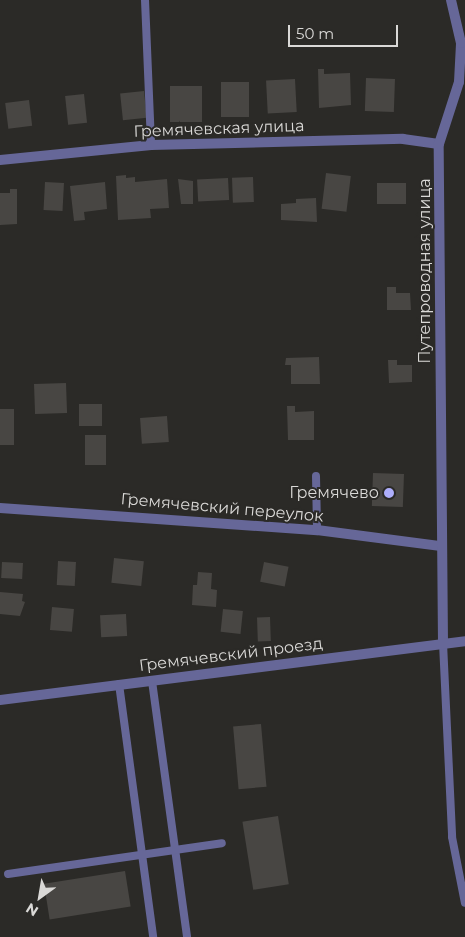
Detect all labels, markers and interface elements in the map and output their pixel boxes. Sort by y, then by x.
scale bar [290,15,400,47]
text: 50 m [296,24,334,43]
street label: Гремячевская улица [133,116,305,142]
street label: Путепроводная улица [415,178,435,364]
place label: Гремячево [289,483,379,503]
marker: Гремячево [383,487,395,499]
street label: Гремячевский переулок [120,490,324,526]
street label: Гремячевский проезд [138,634,324,676]
north arrow [15,872,65,922]
text: N [22,899,42,920]

